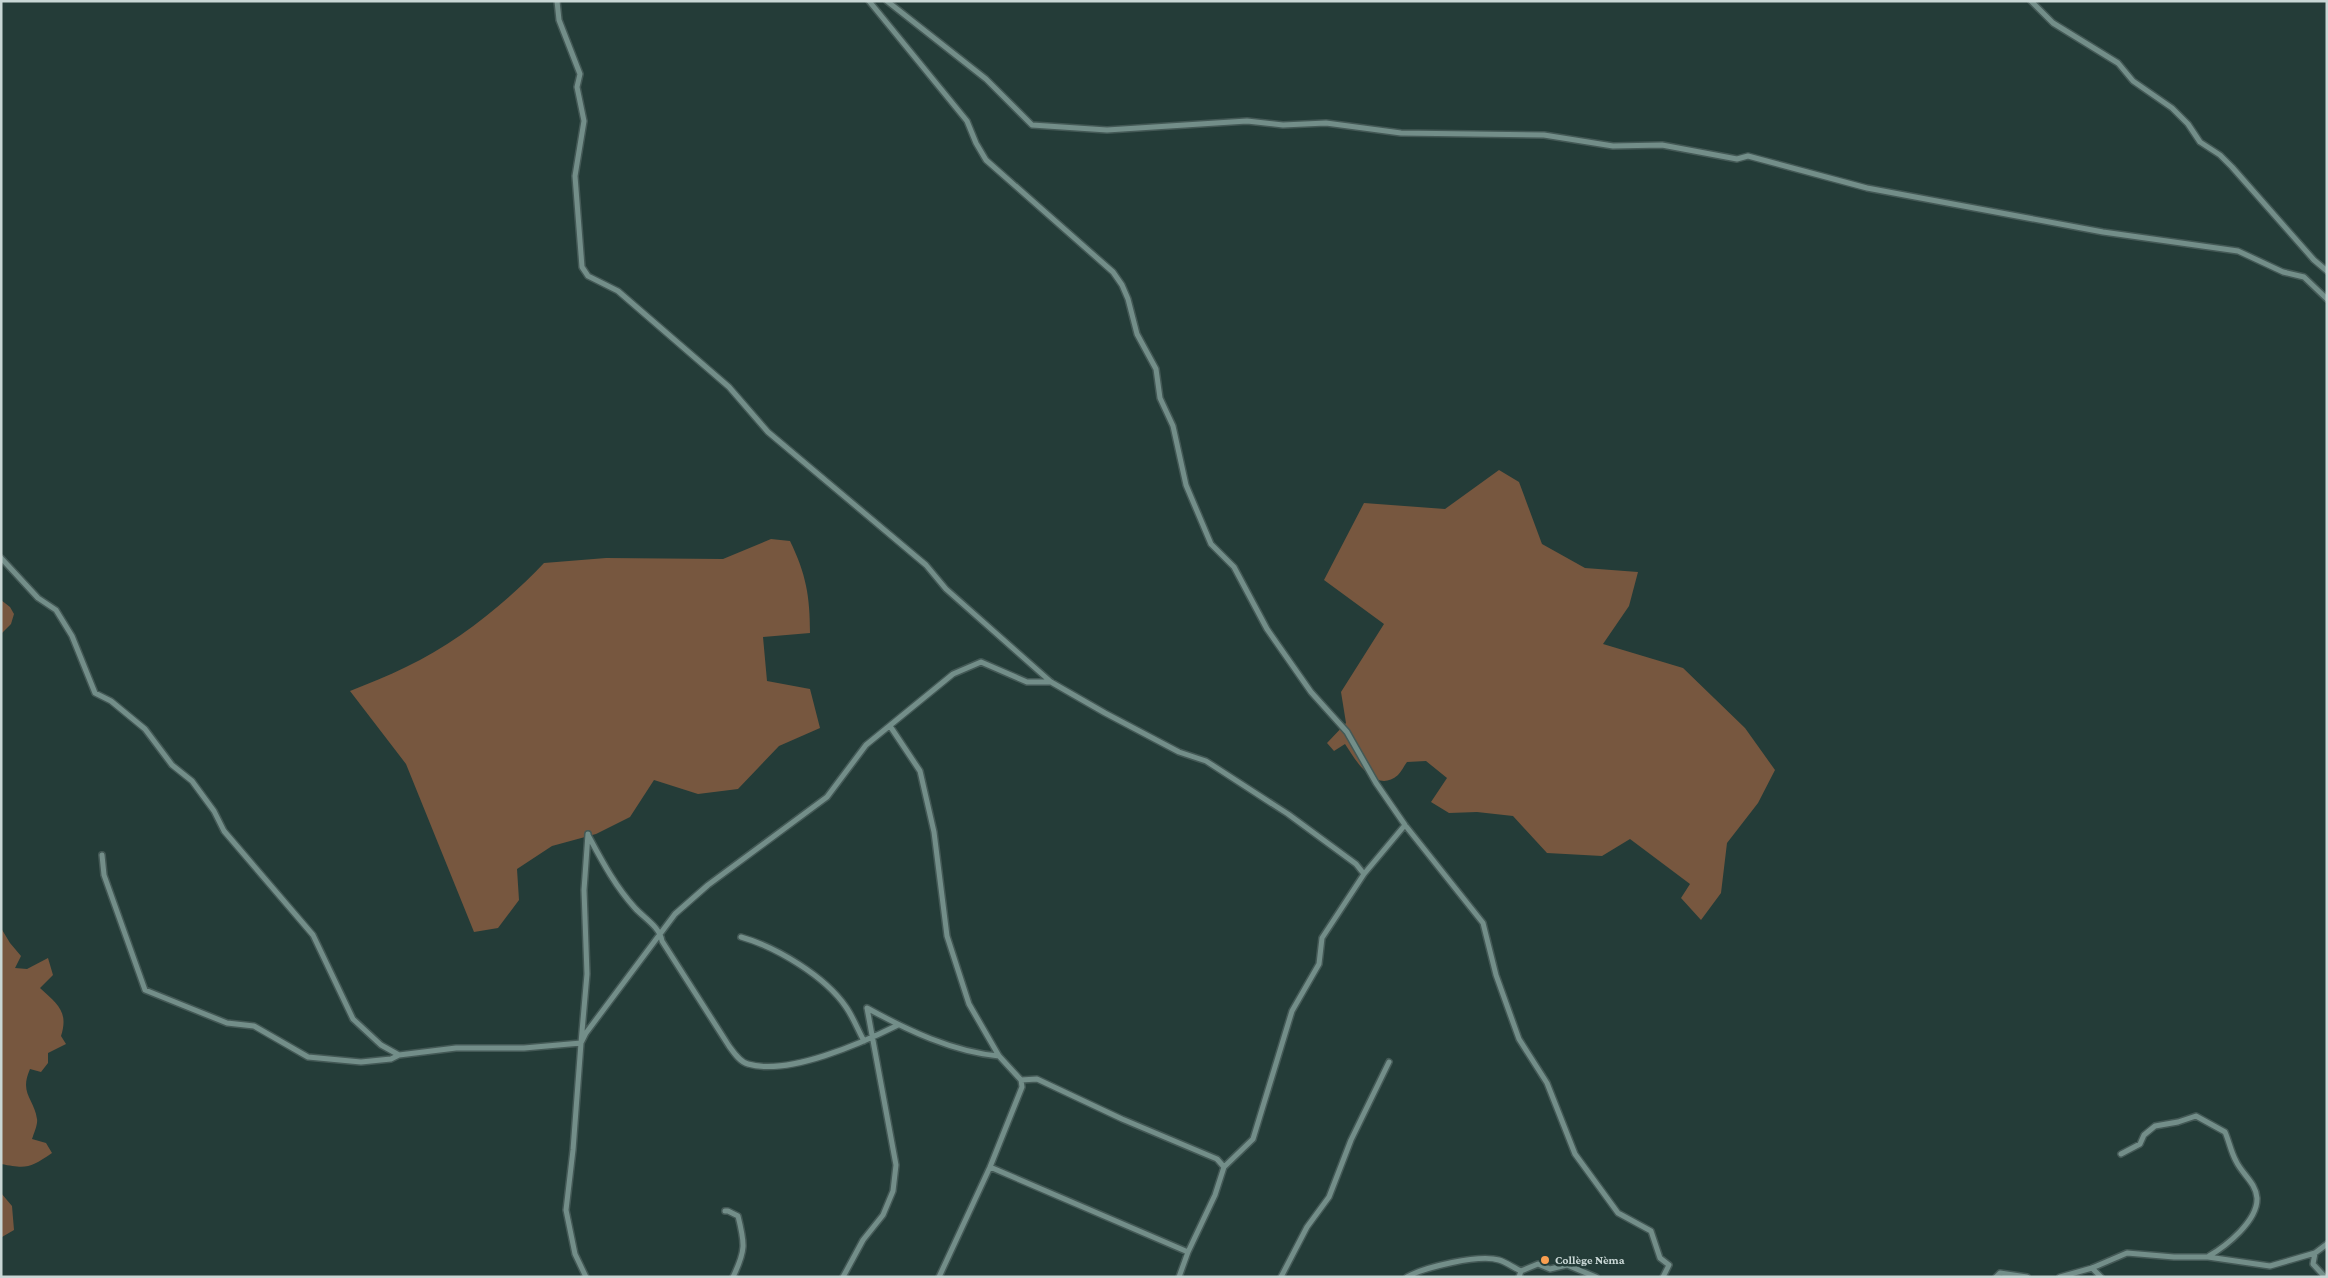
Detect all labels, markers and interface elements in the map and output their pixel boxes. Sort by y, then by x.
place label: Collège Nèma [1555,1253,1625,1267]
marker: Collège Nèma [1539,1254,1551,1266]

